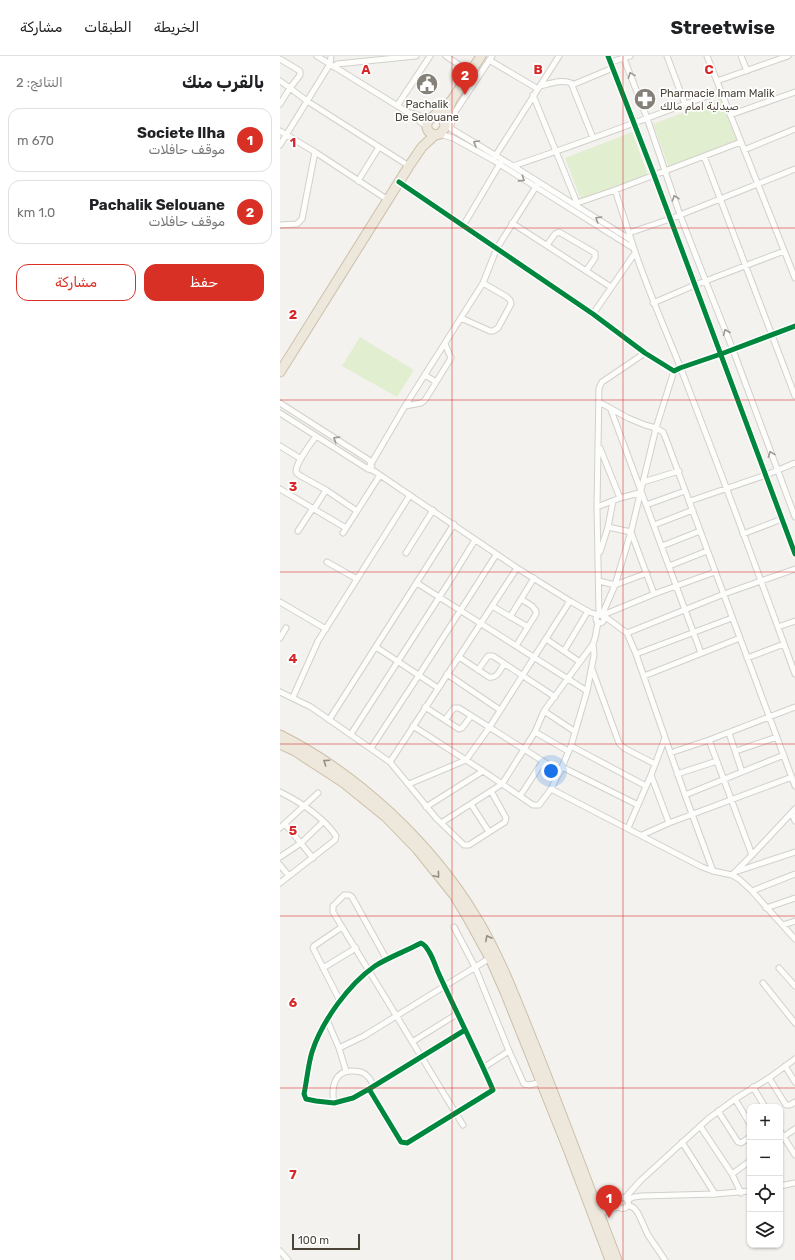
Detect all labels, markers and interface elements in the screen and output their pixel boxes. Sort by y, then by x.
text: Streetwise [670,16,775,39]
text: مشاركة [20,19,62,36]
text: الطبقات [84,19,132,36]
text: الخريطة [154,19,199,36]
text: A [361,62,371,77]
pin: 2 [452,62,478,95]
text: B [533,62,543,77]
text: C [704,62,714,77]
public building icon: Pachalik De Selouane [414,71,440,97]
text: بالقرب منك [182,72,264,92]
one-way arrow [628,72,636,80]
text: النتائج: 2 [16,75,63,90]
pharmacy icon: Pharmacie Imam Malik صيدلية امام مالك [632,86,658,112]
place label: Pharmacie Imam Malik صيدلية امام مالك [660,87,775,114]
place label: Pachalik De Selouane [395,98,459,124]
text: Societe Ilha [137,124,225,142]
text: 670 m [17,133,54,148]
text: 1 [247,133,253,148]
text: 1 [290,135,296,150]
one-way arrow [472,141,480,148]
text: موقف حافلات [148,142,225,157]
one-way arrow [518,174,525,181]
one-way arrow [671,194,679,201]
text: Pachalik Selouane [89,196,225,214]
text: 1.0 km [17,205,55,220]
text: 2 [246,205,254,220]
text: موقف حافلات [148,214,225,229]
one-way arrow [595,216,602,224]
button: مشاركة [16,264,136,301]
button: حفظ [144,264,264,301]
text: 2 [289,307,297,322]
one-way arrow [723,329,731,337]
one-way arrow [333,436,340,443]
one-way arrow [768,451,776,458]
text: 3 [289,479,298,494]
text: 4 [289,651,298,666]
one-way arrow [323,759,330,766]
your location [541,761,561,781]
text: 5 [289,823,297,838]
one-way arrow [433,871,440,878]
one-way arrow [485,935,493,942]
text: 6 [289,995,298,1010]
map controls [747,1104,783,1248]
button: + [747,1104,783,1140]
button: − [747,1140,783,1176]
text: 7 [289,1167,297,1182]
button: locate [747,1176,783,1212]
pin: 1 [596,1185,622,1218]
button: layers [747,1212,783,1248]
scale bar [292,1232,360,1251]
text: 100 m [298,1234,329,1247]

